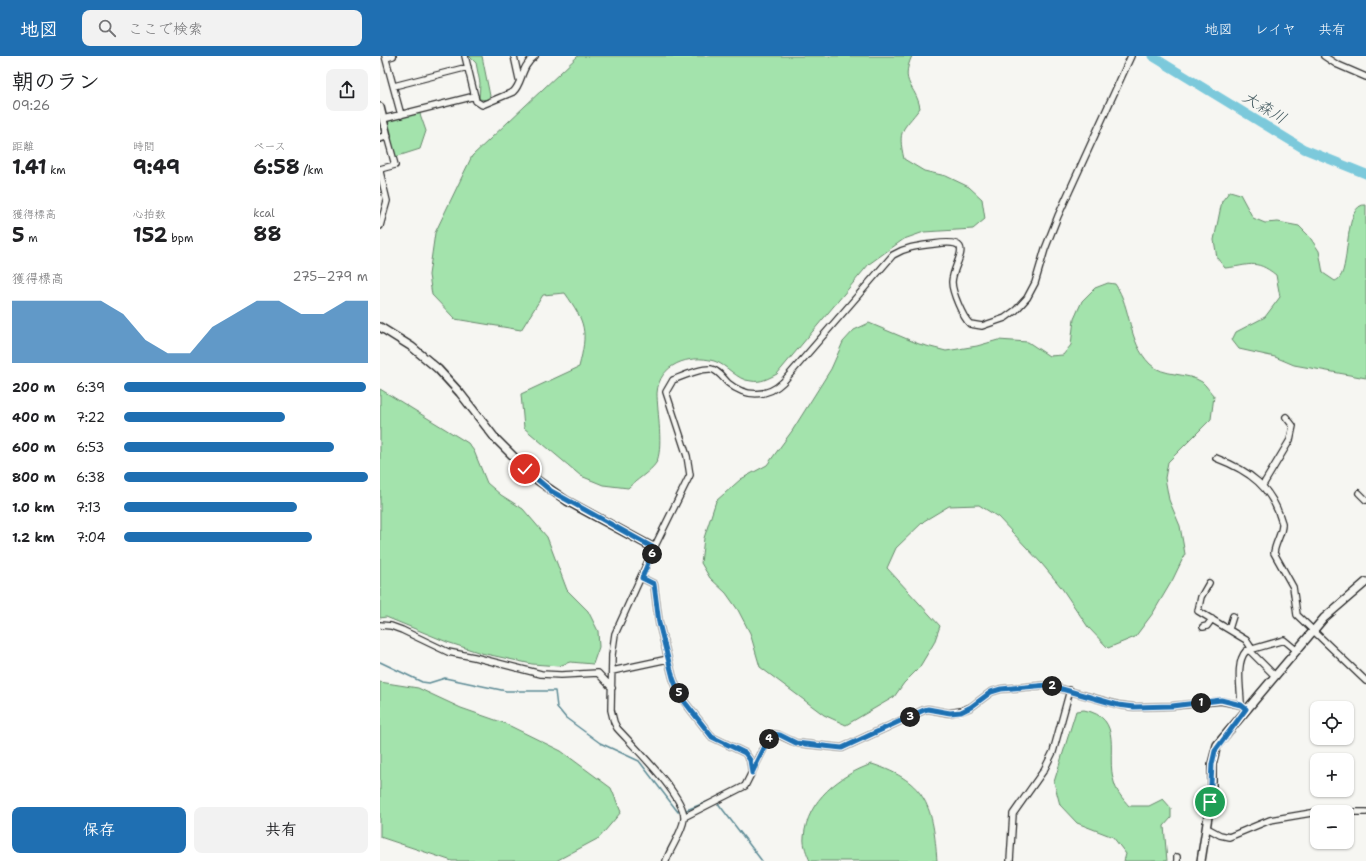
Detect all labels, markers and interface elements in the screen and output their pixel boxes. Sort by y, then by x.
search box [82,10,362,46]
text: 地図 [20,17,58,42]
icon: search [96,17,118,39]
text: ここで検索 [128,19,203,39]
text: 地図 [1205,20,1233,38]
text: レイヤ [1255,20,1296,38]
text: 共有 [1318,20,1346,38]
text: 朝のラン [12,67,100,96]
button: share [326,69,368,111]
water label: 大森川 [1239,86,1291,129]
text: 09:26 [12,97,50,114]
text: 距離 [12,139,34,154]
text: 時間 [133,139,155,154]
text: ペース [253,139,286,154]
text: 1.41 [12,154,47,180]
text: 9:49 [133,154,180,180]
text: 6:58 [253,154,300,180]
text: km [47,163,66,178]
text: /km [300,163,323,178]
text: kcal [253,206,275,221]
text: 獲得標高 [12,207,56,222]
text: 心拍数 [133,207,166,222]
text: 88 [253,221,281,247]
text: 5 [12,222,25,248]
text: 152 [133,222,168,248]
text: m [25,231,38,246]
text: bpm [168,231,193,246]
text: 275–279 m [293,268,368,285]
text: 獲得標高 [12,270,64,287]
text: 200 m [12,379,55,396]
text: 6:39 [76,379,105,396]
text: 400 m [12,409,56,426]
text: 7:22 [76,409,105,426]
text: 600 m [12,439,56,456]
text: 6:53 [76,439,104,456]
pin [508,452,542,486]
icon: check [514,458,536,480]
text: 800 m [12,469,56,486]
text: 6:38 [76,469,105,486]
text: 1.0 km [12,499,54,516]
text: 7:13 [76,499,101,516]
text: 1.2 km [12,529,55,546]
text: 7:04 [76,529,106,546]
pin: 6 [642,544,662,564]
text: 6 [648,546,656,561]
pin: 2 [1042,676,1062,696]
text: 2 [1048,678,1056,693]
pin: 5 [669,683,689,703]
text: 5 [676,685,682,700]
pin: 1 [1191,693,1211,713]
text: 1 [1198,695,1204,710]
map controls [1310,701,1354,849]
button: locate [1310,701,1354,745]
pin: 3 [900,707,920,727]
text: 3 [906,709,914,724]
pin: 4 [759,729,779,749]
text: 4 [765,731,773,746]
button: + [1310,753,1354,797]
pin [1193,785,1227,819]
icon: arrive [1199,791,1221,813]
button: − [1310,805,1354,849]
button: 保存 [12,807,186,853]
button: 共有 [194,807,368,853]

